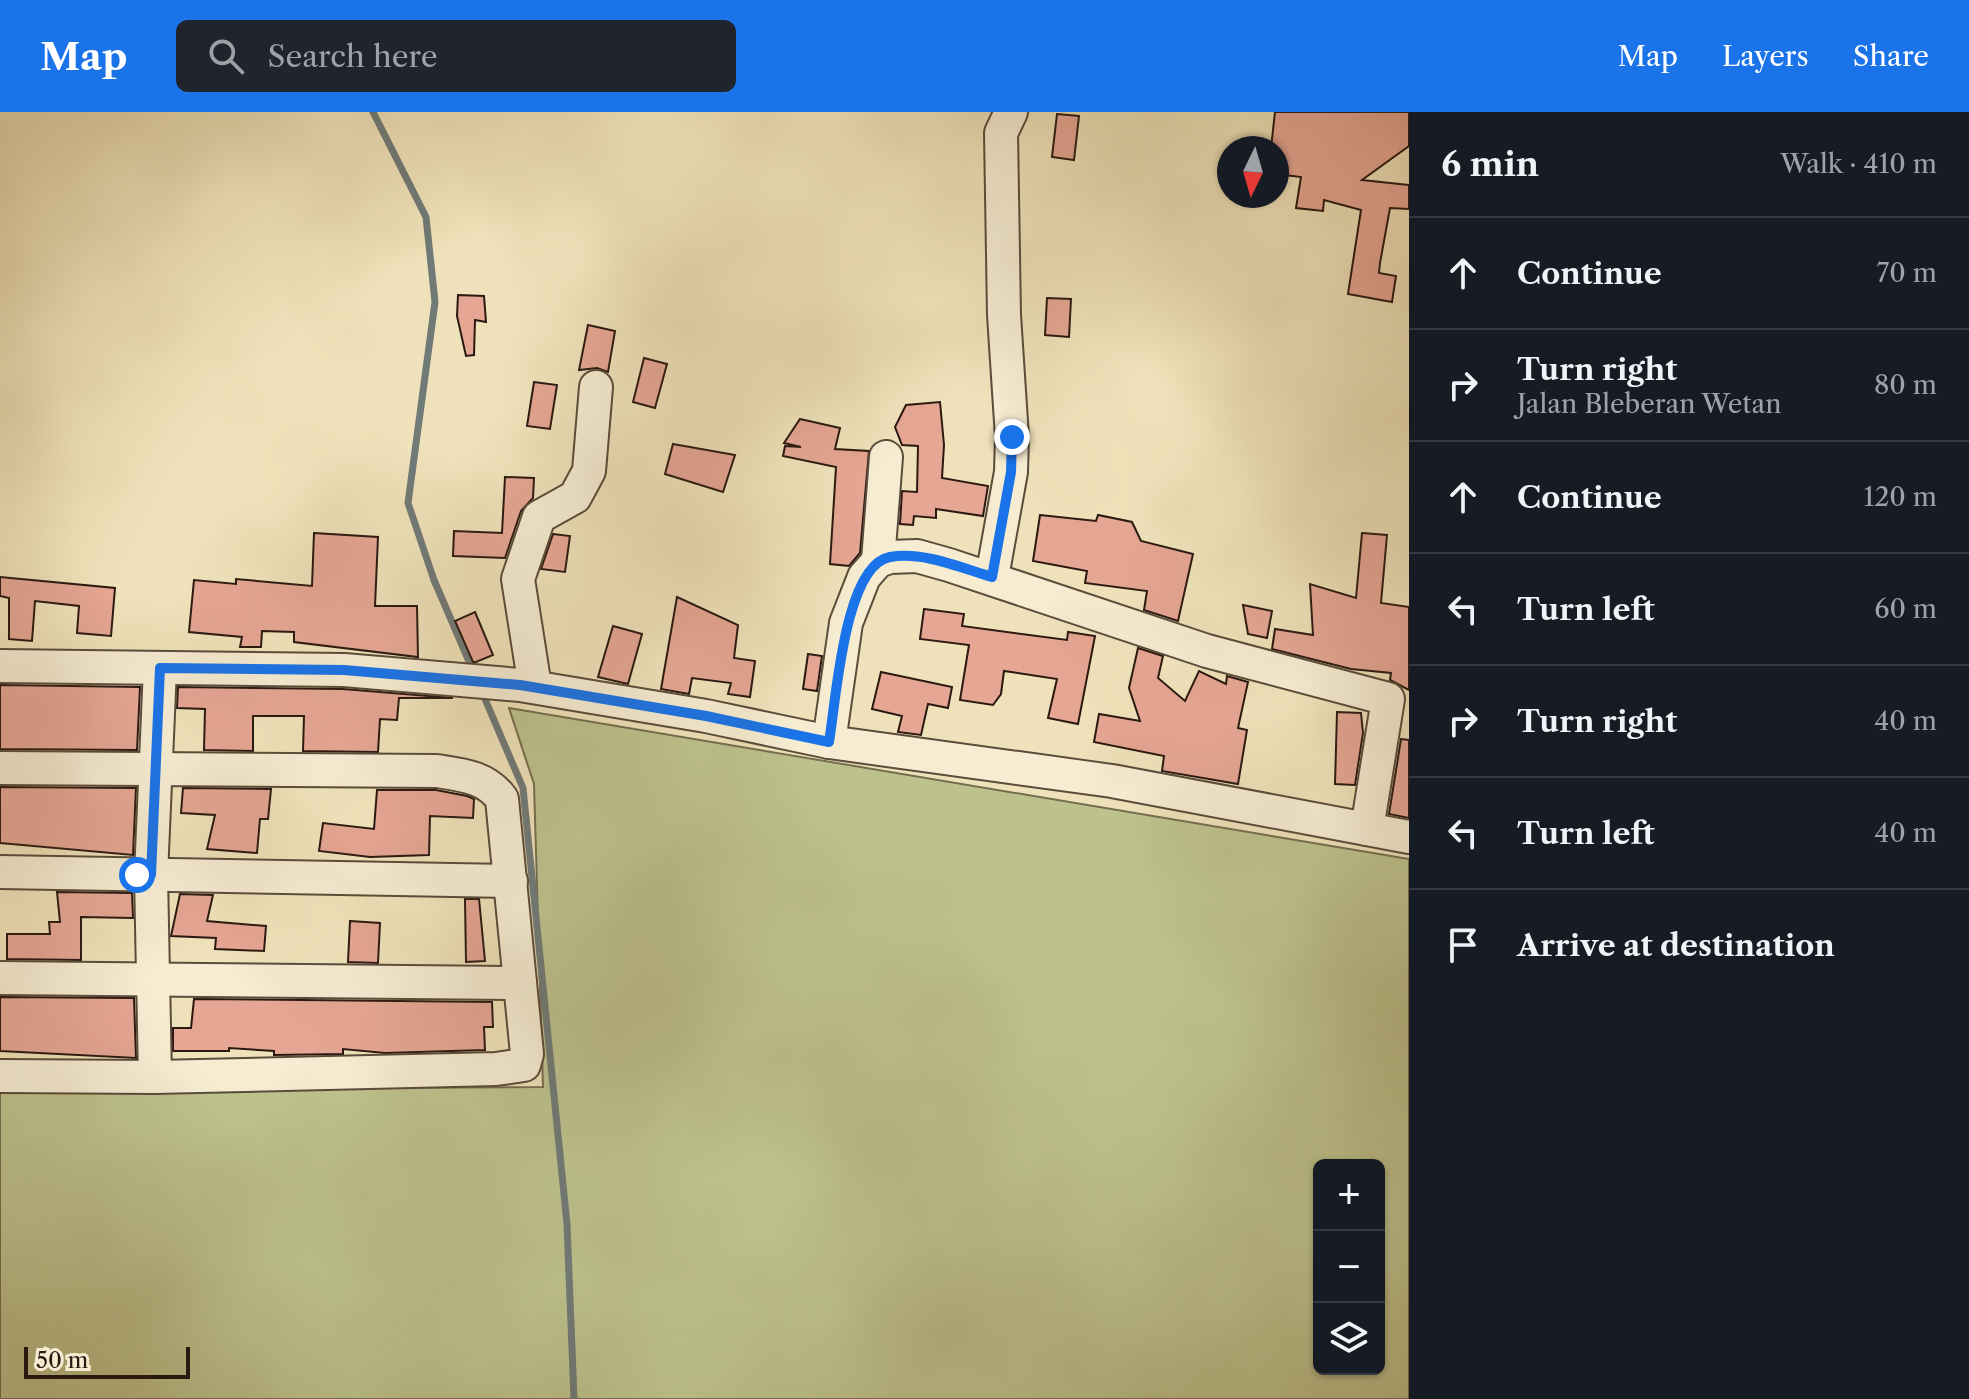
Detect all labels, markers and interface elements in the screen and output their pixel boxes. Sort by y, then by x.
search box [176,20,736,92]
text: Map [40,33,128,80]
icon: search [204,34,248,78]
text: Search here [268,38,438,75]
text: Map [1618,39,1678,73]
text: Layers [1722,39,1809,73]
text: Share [1853,39,1929,73]
north arrow [1217,136,1289,208]
text: 6 min [1441,143,1539,185]
text: Walk · 410 m [1780,148,1937,180]
icon: ahead [1441,251,1485,295]
text: Continue [1517,255,1662,292]
text: 70 m [1877,257,1937,289]
text: Turn right [1517,351,1677,388]
icon: right [1441,363,1485,407]
text: 80 m [1874,369,1937,401]
text: Jalan Bleberan Wetan [1517,388,1782,420]
route end [994,419,1030,455]
icon: ahead [1441,475,1485,519]
text: Continue [1517,479,1662,516]
text: 120 m [1863,481,1937,513]
icon: left [1441,587,1485,631]
text: Turn left [1517,591,1654,628]
text: 60 m [1874,593,1937,625]
icon: right [1441,699,1485,743]
text: Turn right [1517,703,1677,740]
text: 40 m [1874,705,1937,737]
icon: left [1441,811,1485,855]
text: Turn left [1517,815,1654,852]
text: 40 m [1874,817,1937,849]
route start [119,857,155,893]
icon: arrive [1441,923,1485,967]
text: Arrive at destination [1517,927,1835,964]
map controls [1313,1159,1385,1375]
button: + [1313,1159,1385,1231]
button: − [1313,1231,1385,1303]
button: layers [1313,1303,1385,1375]
scale bar [24,1343,190,1379]
text: 50 m [36,1347,88,1374]

